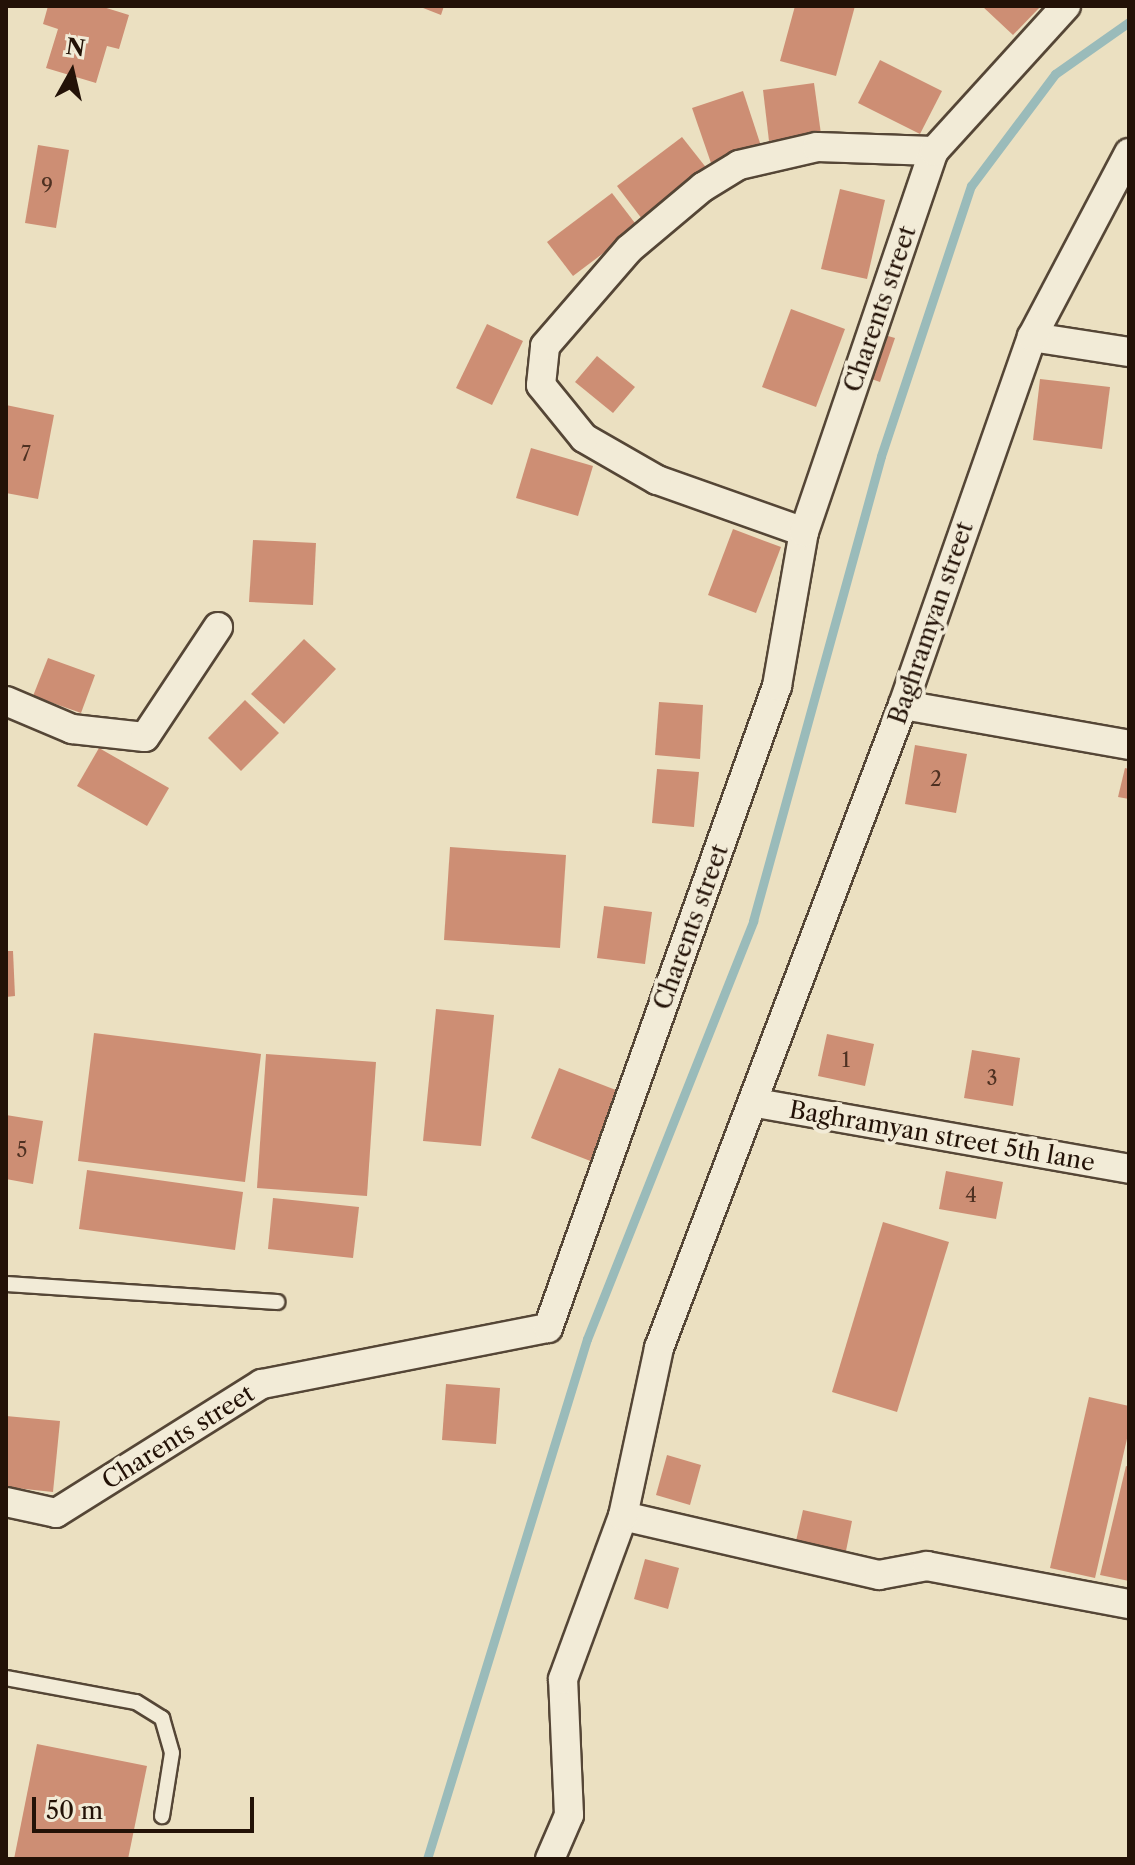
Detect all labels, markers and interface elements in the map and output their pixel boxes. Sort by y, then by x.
north arrow [32,32,112,112]
text: N [64,33,87,62]
house number: 9 [41,174,53,198]
street label: Charents street [838,222,922,396]
house number: 7 [21,442,31,466]
street label: Baghramyan street [883,518,979,728]
house number: 2 [930,767,942,791]
street label: Charents street [648,840,734,1014]
house number: 1 [842,1048,850,1072]
house number: 3 [986,1066,998,1090]
street label: Baghramyan street 5th lane [787,1095,1097,1177]
house number: 5 [17,1138,27,1162]
house number: 4 [965,1183,977,1207]
street label: Charents street [97,1379,259,1495]
scale bar [36,1781,258,1831]
text: 50 m [46,1796,103,1825]

